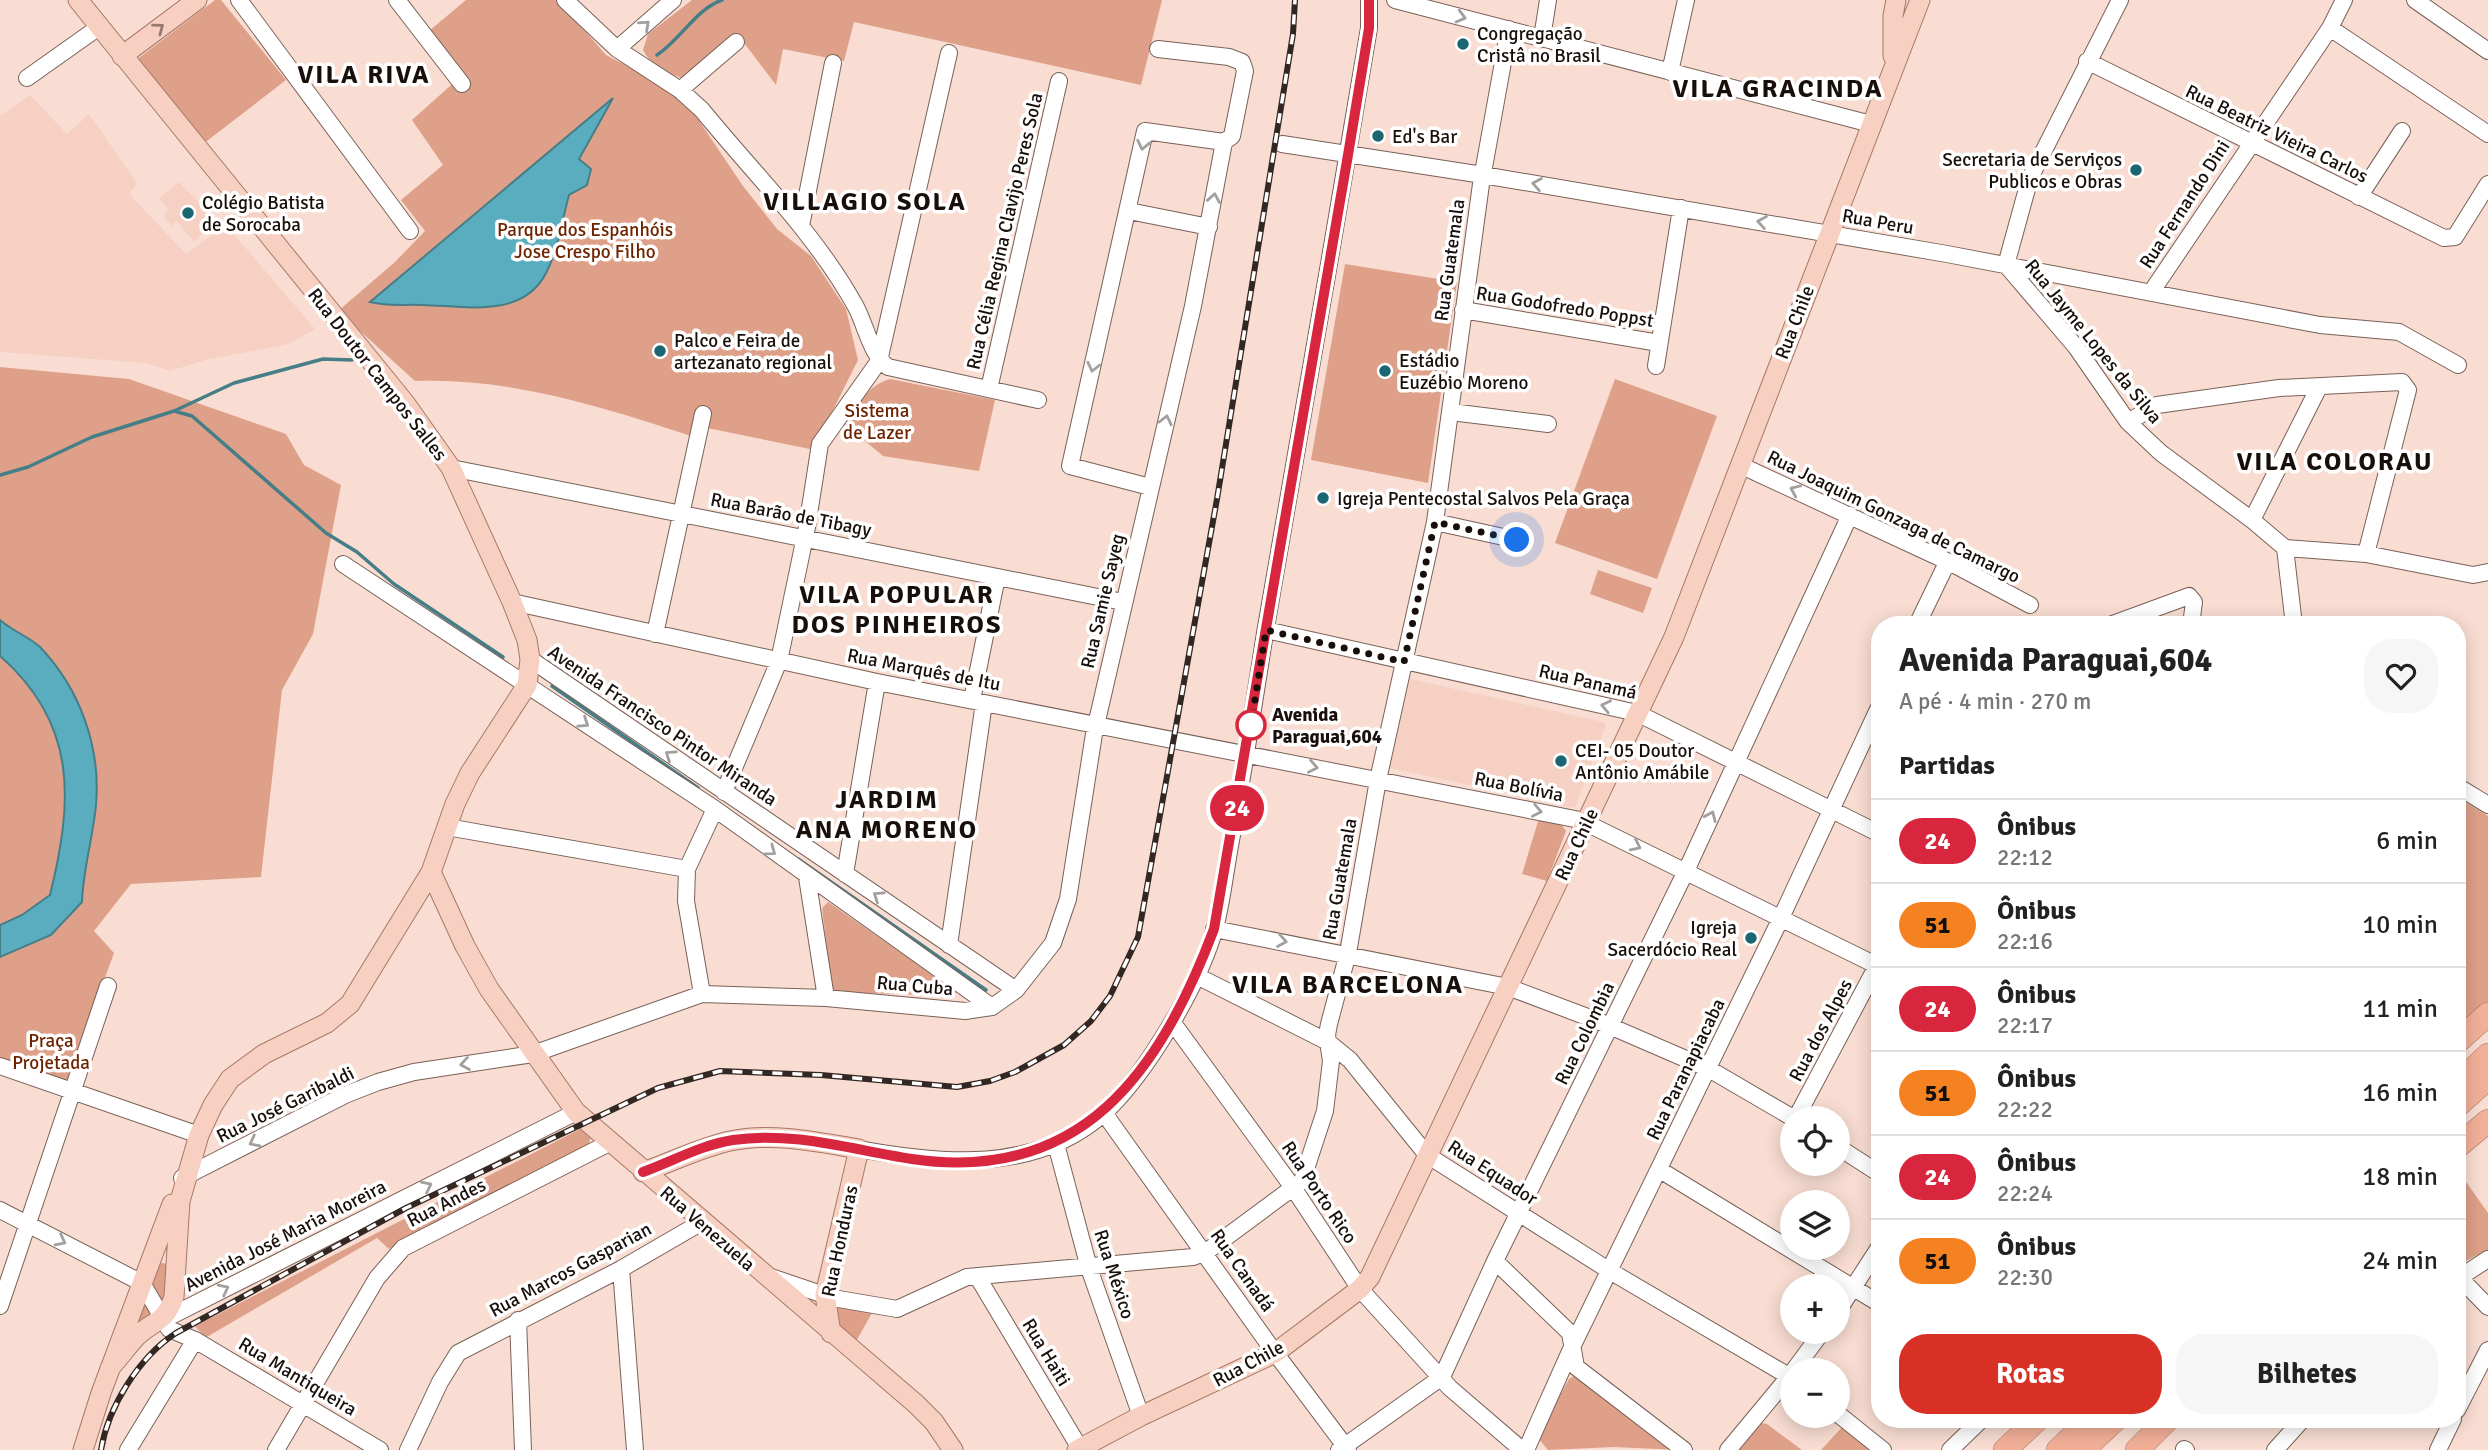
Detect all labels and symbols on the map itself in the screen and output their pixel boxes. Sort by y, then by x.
one-way arrow [1455,9,1467,23]
one-way arrow [637,20,650,33]
place label: Congregação Cristâ no Brasil [1477,22,1601,68]
one-way arrow [152,24,164,37]
marker: Congregação Cristâ no Brasil [1455,36,1471,52]
district label: VILA RIVA [297,59,431,91]
district label: VILA GRACINDA [1673,73,1883,105]
street label: Rua Beatriz Vieira Carlos [2181,79,2372,189]
street label: Rua Célia Regina Clavijo Peres Sola [961,90,1049,372]
place label: Ed's Bar [1392,125,1457,149]
marker: Ed's Bar [1370,128,1386,144]
street label: Rua Fernando Dini [2134,136,2235,273]
one-way arrow [1136,139,1151,151]
place label: Secretaria de Serviços Publicos e Obras [1942,148,2122,194]
marker: Secretaria de Serviços Publicos e Obras [2128,162,2144,178]
one-way arrow [1531,177,1543,192]
district label: VILLAGIO SOLA [763,186,967,218]
place label: Colégio Batista de Sorocaba [202,191,325,237]
one-way arrow [1206,192,1221,204]
street label: Rua Guatemala [1430,197,1470,323]
street label: Rua Peru [1840,204,1916,240]
marker: Colégio Batista de Sorocaba [180,205,196,221]
one-way arrow [1756,215,1768,230]
park label: Parque dos Espanhóis Jose Crespo Filho [497,218,673,264]
street label: Rua Jayme Lopes da Silva [2019,254,2167,429]
street label: Rua Godofredo Poppst [1474,281,1656,333]
street label: Rua Chile [1770,282,1820,363]
street label: Rua Doutor Campos Salles [302,283,452,466]
place label: Palco e Feira de artezanato regional [674,329,832,375]
marker: Palco e Feira de artezanato regional [652,343,668,359]
place label: Estádio Euzébio Moreno [1399,349,1529,395]
one-way arrow [1087,361,1101,373]
marker: Estádio Euzébio Moreno [1377,363,1393,379]
park label: Sistema de Lazer [843,399,911,445]
one-way arrow [1158,414,1172,426]
street label: Rua Joaquim Gonzaga de Camargo [1763,445,2024,589]
district label: VILA COLORAU [2236,446,2434,478]
one-way arrow [1790,484,1802,498]
place label: Igreja Pentecostal Salvos Pela Graça [1337,487,1630,511]
street label: Rua Barão de Tibagy [708,488,873,542]
marker: Igreja Pentecostal Salvos Pela Graça [1315,490,1331,506]
your location [1499,522,1534,557]
street label: Rua Samie Sayeg [1076,532,1130,671]
district label: VILA POPULAR DOS PINHEIROS [792,579,1002,641]
street label: Avenida Francisco Pintor Miranda [543,640,782,812]
street label: Rua Marquês de Itu [845,643,1003,697]
street label: Rua Panamá [1536,659,1639,705]
one-way arrow [1600,699,1612,714]
place label: Avenida Paraguai,604 [1272,703,1382,749]
marker: Avenida Paraguai,604 [1236,710,1266,740]
one-way arrow [576,714,589,727]
place label: CEI- 05 Doutor Antônio Amábile [1575,739,1709,785]
one-way arrow [665,751,678,763]
marker: CEI- 05 Doutor Antônio Amábile [1553,753,1569,769]
one-way arrow [1307,759,1319,774]
street label: Rua Bolívia [1472,767,1565,807]
district label: JARDIM ANA MORENO [796,784,978,846]
line badge: 24 [1206,785,1268,831]
one-way arrow [1531,803,1543,818]
street label: Rua Chile [1550,804,1604,884]
one-way arrow [1703,811,1717,823]
street label: Rua Guatemala [1317,816,1363,942]
one-way arrow [1629,838,1641,852]
one-way arrow [764,843,776,855]
one-way arrow [873,892,886,904]
place label: Igreja Sacerdócio Real [1608,916,1737,962]
marker: Igreja Sacerdócio Real [1743,930,1759,946]
one-way arrow [1276,933,1288,948]
district label: VILA BARCELONA [1232,969,1464,1001]
street label: Rua Cuba [876,971,954,1001]
street label: Rua dos Alpes [1784,975,1858,1086]
street label: Rua Colombia [1550,978,1620,1089]
street label: Rua Paranapiacaba [1641,995,1731,1144]
park label: Praça Projetada [12,1029,90,1075]
one-way arrow [459,1057,471,1072]
street label: Rua José Garibaldi [213,1061,358,1149]
one-way arrow [248,1133,261,1147]
street label: Rua Equador [1443,1135,1542,1211]
street label: Rua Porto Rico [1276,1137,1362,1249]
street label: Rua Andes [403,1173,490,1233]
street label: Avenida José Maria Moreira [181,1175,390,1297]
one-way arrow [420,1181,432,1195]
street label: Rua Venezuela [655,1181,760,1277]
street label: Rua Honduras [816,1183,864,1299]
street label: Rua Marcos Gasparian [485,1217,656,1323]
street label: Rua Canadá [1205,1224,1279,1317]
street label: Rua México [1088,1226,1140,1322]
one-way arrow [54,1233,66,1247]
one-way arrow [217,1283,229,1297]
street label: Rua Haiti [1017,1314,1076,1391]
street label: Rua Mantiqueira [234,1332,361,1422]
street label: Rua Chile [1209,1335,1288,1393]

